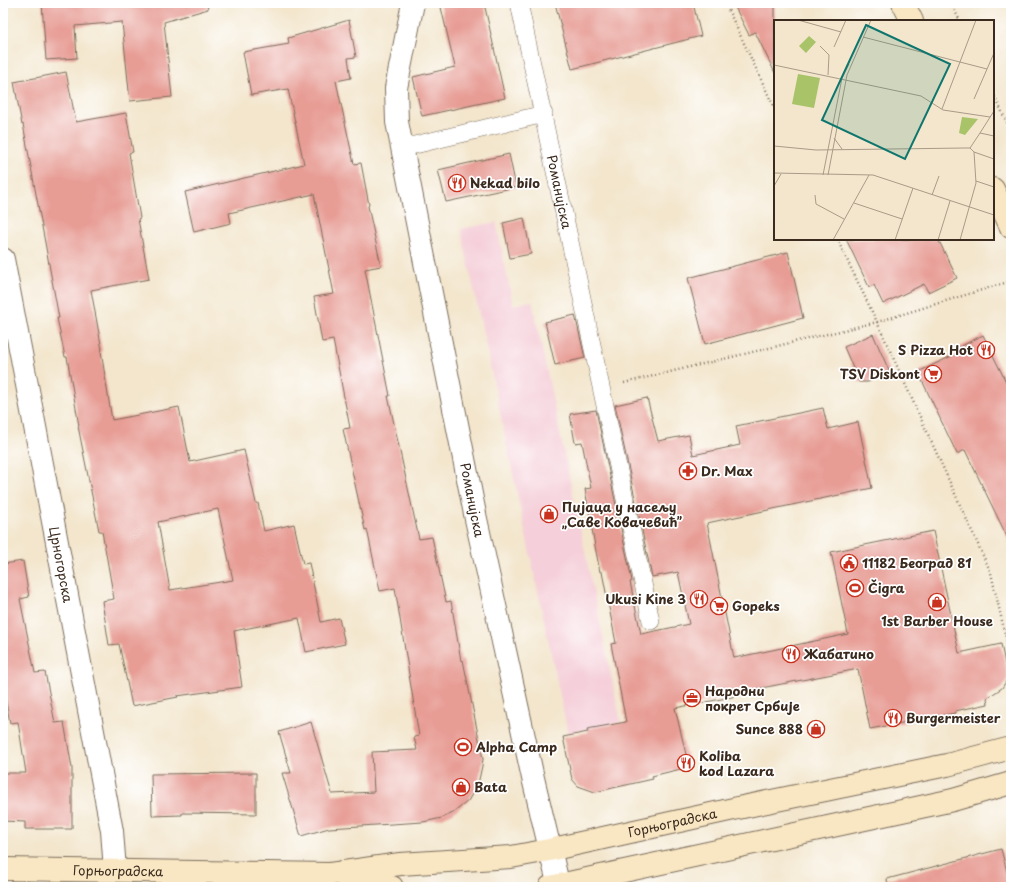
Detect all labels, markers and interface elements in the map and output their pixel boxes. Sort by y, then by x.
inset map [774,20,994,240]
street label: Романијска [543,153,577,231]
restaurant icon: Nekad bilo [447,173,467,193]
place label: Nekad bilo [470,173,540,192]
place label: S Pizza Hot [898,340,973,359]
restaurant icon: S Pizza Hot [976,340,996,360]
place label: TSV Diskont [840,364,920,383]
supermarket icon: TSV Diskont [923,364,943,384]
street label: Романијска [456,461,490,540]
pharmacy icon: Dr. Max [678,461,698,481]
place label: Dr. Max [701,461,753,480]
place label: Пијаца у насељу „Саве Ковачевић” [562,497,682,531]
shop icon: Пијаца у насељу „Саве Ковачевић” [539,504,559,524]
street label: Црногорска [45,525,78,605]
public building icon: 11182 Београд 81 [839,553,859,573]
place label: 11182 Београд 81 [862,553,971,572]
sports icon: Čigra [845,578,865,598]
place label: Čigra [868,578,905,597]
place label: Ukusi Kine 3 [605,589,686,608]
restaurant icon: Ukusi Kine 3 [689,589,709,609]
shop icon: 1st Barber House [927,592,947,612]
supermarket icon: Gopeks [709,596,729,616]
place label: Gopeks [732,596,780,615]
place label: 1st Barber House [881,611,993,630]
restaurant icon: Жабатино [781,644,801,664]
place label: Жабатино [803,644,874,663]
place label: Народни покрет Србије [705,681,800,715]
office icon: Народни покрет Србије [682,688,702,708]
restaurant icon: Burgermeister [883,708,903,728]
place label: Burgermeister [906,708,1001,727]
place label: Sunce 888 [735,719,803,738]
shop icon: Sunce 888 [806,719,826,739]
sports icon: Alpha Camp [453,737,473,757]
place label: Alpha Camp [475,737,557,756]
place label: Koliba kod Lazara [699,746,774,780]
restaurant icon: Koliba kod Lazara [676,753,696,773]
shop icon: Bata [451,777,471,797]
place label: Bata [474,777,507,796]
street label: Горњоградска [626,803,719,841]
street label: Горњоградска [73,860,164,880]

